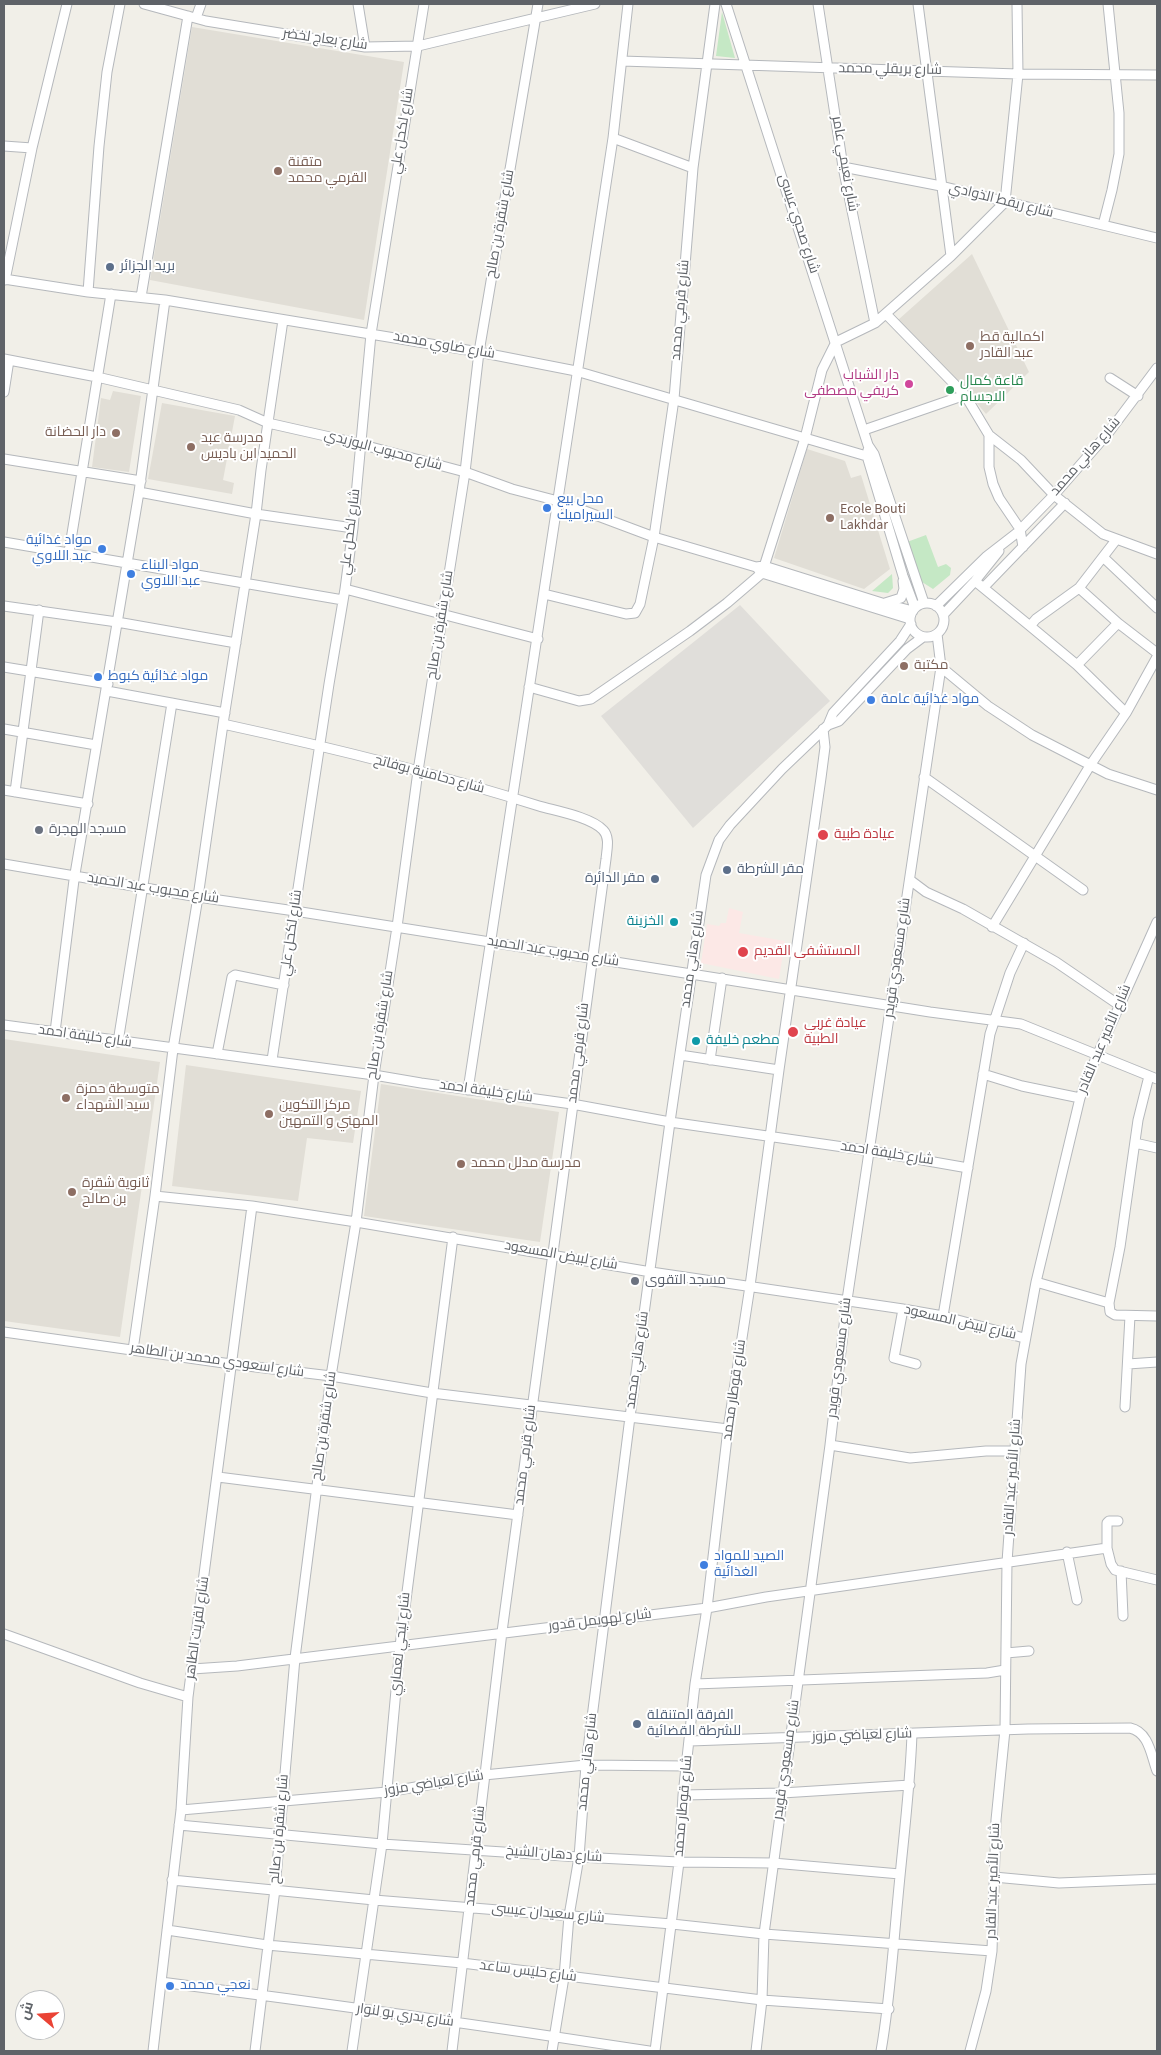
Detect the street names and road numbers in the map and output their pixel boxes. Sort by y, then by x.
street label: شارع بعاج لخضر [281,26,369,54]
street label: شارع بريقلي محمد [838,61,942,79]
street label: شارع لكحل علي [388,87,418,175]
street label: شارع نعيمي عامر [827,115,861,213]
street label: شارع شقرة بن صالح [483,168,519,280]
street label: شارع صحبي عيسى [774,172,822,276]
street label: شارع ريقط الذوادي [947,180,1055,222]
street label: شارع قرمي محمد [668,259,694,361]
street label: شارع ضاوي محمد [392,329,496,363]
street label: شارع هاني محمد [1047,414,1125,500]
street label: شارع محبوب البوزيدي [322,427,444,475]
street label: شارع لكحل علي [337,488,365,576]
street label: شارع شقرة بن صالح [424,569,458,681]
street label: شارع دحامنية بوفاتح [372,752,486,798]
street label: شارع محبوب عبد الحميد [86,870,220,908]
street label: شارع لكحل علي [278,889,306,977]
street label: شارع مسعودي قويدر [881,897,915,1019]
street label: شارع هاني محمد [678,909,708,1009]
street label: شارع محبوب عبد الحميد [486,933,620,971]
street label: شارع شقرة بن صالح [364,969,398,1081]
street label: شارع الأمير عبد القادر [1074,982,1136,1096]
street label: شارع قرمي محمد [564,1002,594,1104]
street label: شارع خليفة احمد [37,1022,133,1052]
street label: شارع خليفة احمد [438,1077,534,1107]
street label: شارع خليفة احمد [839,1138,935,1170]
street label: شارع لبيض المسعود [503,1238,619,1274]
street label: شارع مسعودي قويدر [824,1297,856,1419]
street label: شارع لبيض المسعود [902,1302,1018,1344]
street label: شارع هاني محمد [623,1310,653,1410]
street label: شارع قوطار محمد [720,1338,750,1442]
street label: شارع اسعودي محمد بن الطاهر [129,1340,305,1382]
street label: شارع شقرة بن صالح [309,1370,341,1482]
street label: شارع قرمي محمد [511,1404,541,1506]
street label: شارع الأمير عبد القادر [1001,1418,1025,1536]
street label: شارع لقريت الطاهر [182,1576,214,1680]
street label: شارع ليحي لعماري [387,1591,415,1697]
street label: شارع لهويمل قدور [547,1606,653,1636]
street label: شارع مسعودي قويدر [770,1699,804,1821]
street label: شارع هاني محمد [574,1712,602,1812]
street label: شارع لعياضي مزوز [811,1726,913,1746]
street label: شارع قوطار محمد [671,1755,697,1857]
street label: شارع لعياضي مزوز [383,1768,485,1800]
street label: شارع شقرة بن صالح [267,1773,293,1885]
street label: شارع قرمي محمد [462,1805,490,1907]
street label: شارع الأمير عبد القادر [984,1822,1004,1940]
street label: شارع دهان الشيخ [505,1843,603,1867]
street label: شارع سعيدان عيسى [491,1901,605,1927]
street label: شارع حليس ساعد [478,1958,578,1986]
street label: شارع بدري بو لنوار [355,2001,455,2031]

